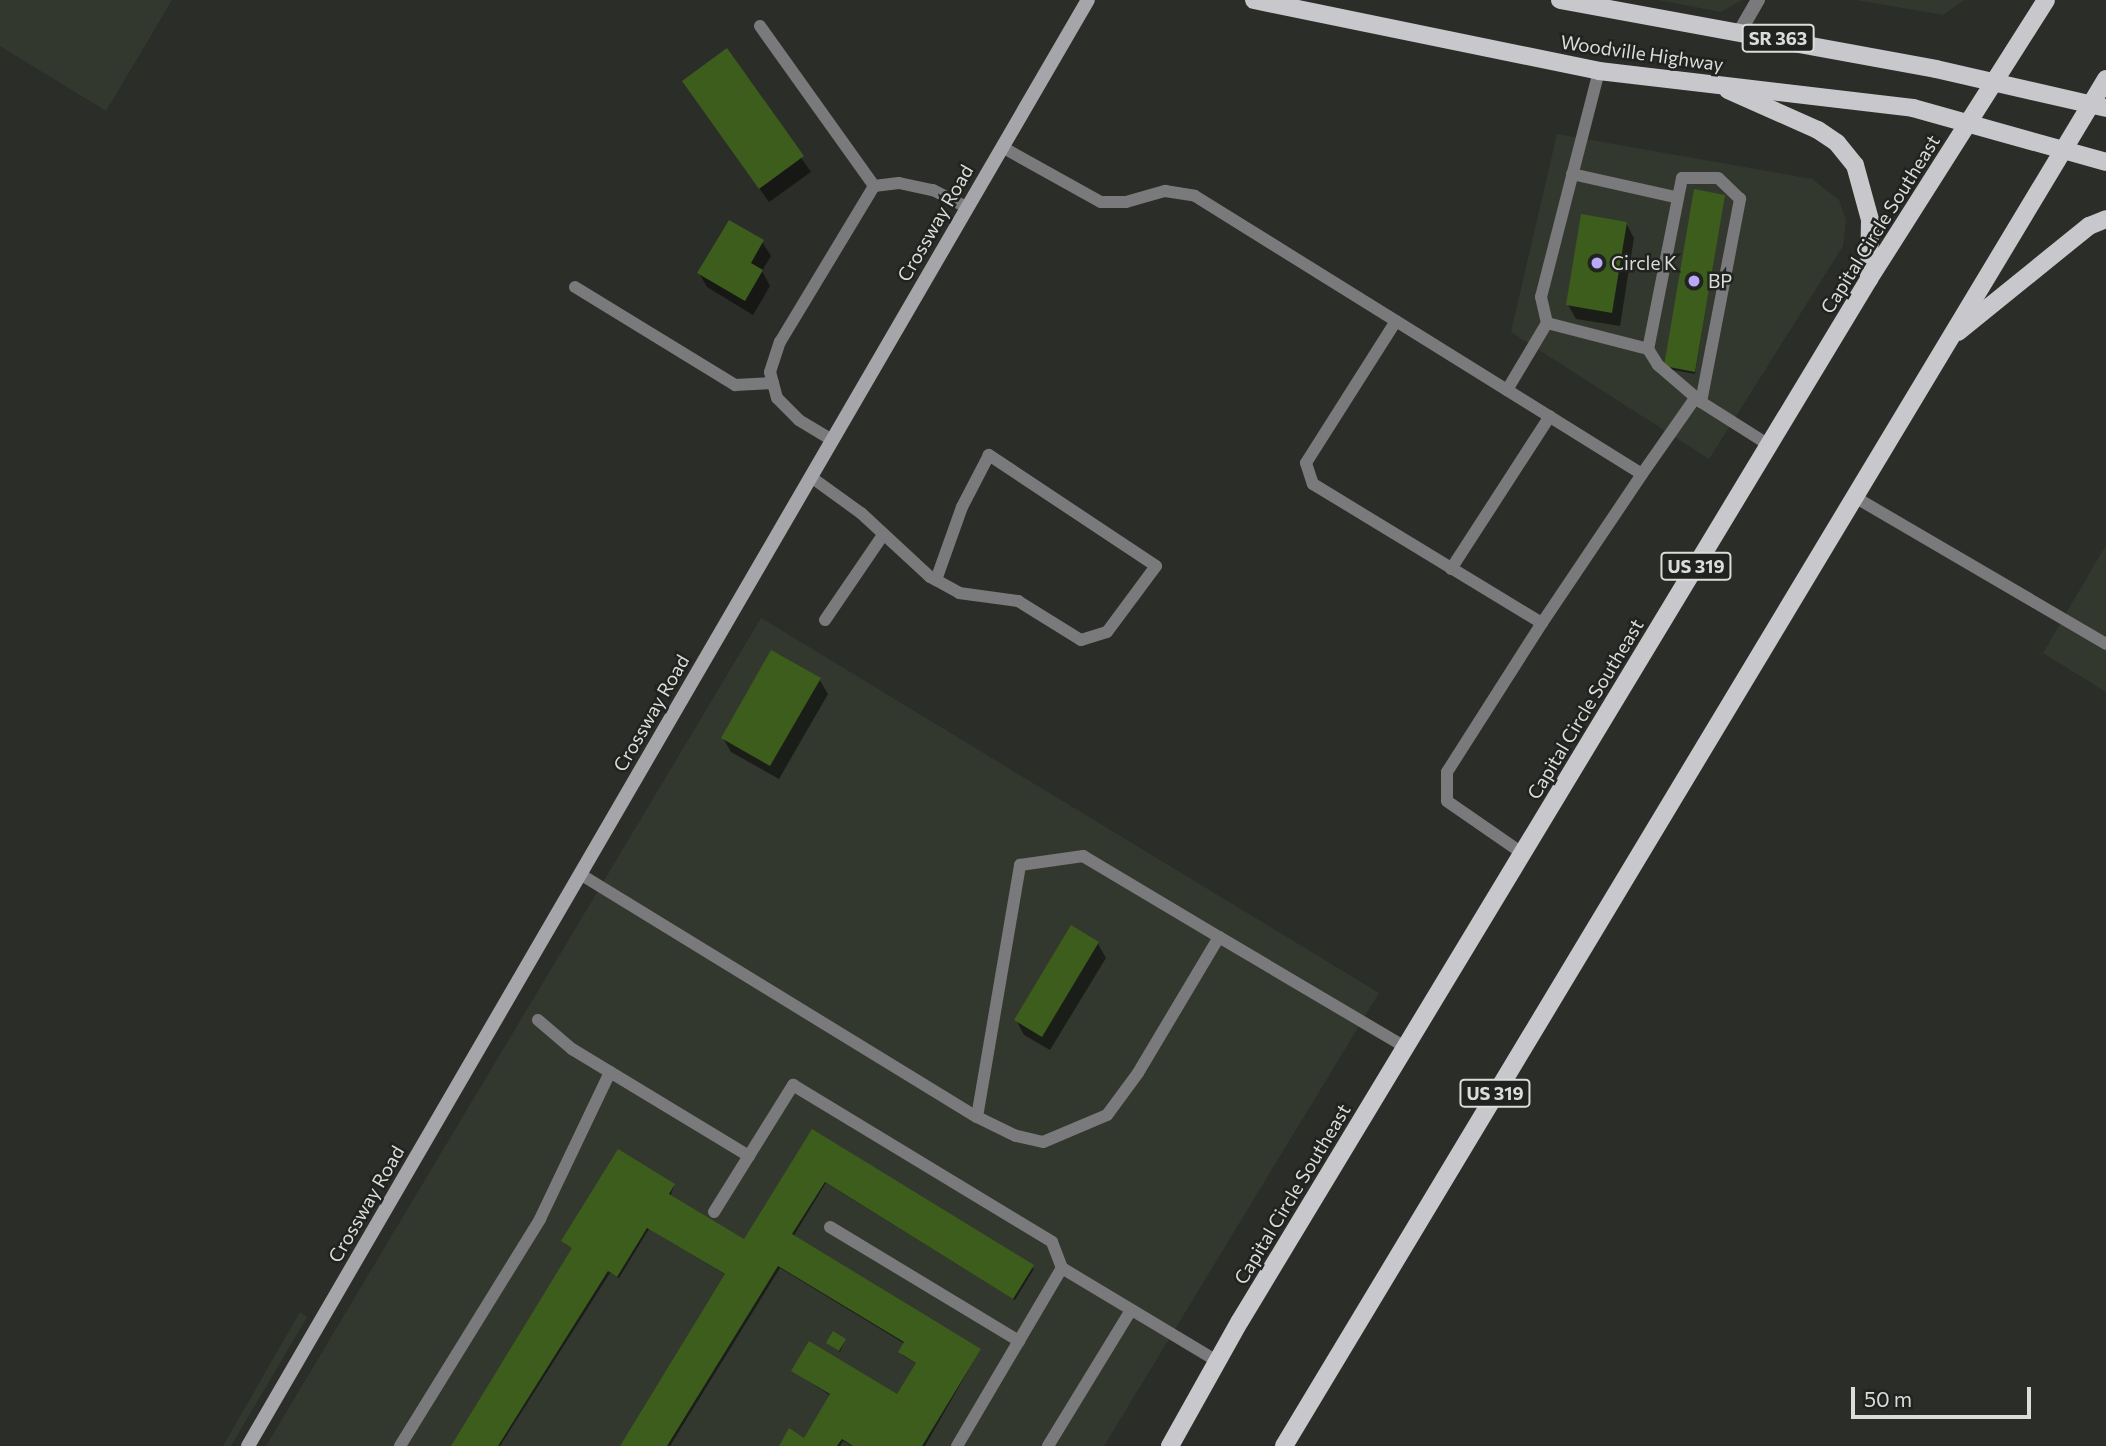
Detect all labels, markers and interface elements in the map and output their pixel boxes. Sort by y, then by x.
road number: SR 363 [1741,24,1815,52]
street label: Woodville Highway [1559,30,1725,76]
street label: Capital Circle Southeast [1816,130,1944,318]
street label: Crossway Road [892,161,978,285]
place label: Circle K [1611,252,1677,274]
marker: Circle K [1589,255,1605,271]
place label: BP [1708,270,1732,292]
marker: BP [1686,273,1702,289]
road number: US 319 [1659,552,1733,580]
street label: Capital Circle Southeast [1522,615,1648,803]
street label: Crossway Road [608,651,694,775]
road number: US 319 [1458,1078,1532,1108]
street label: Capital Circle Southeast [1229,1100,1355,1288]
street label: Crossway Road [323,1142,409,1266]
scale bar [1854,1372,2034,1416]
text: 50 m [1864,1386,1912,1411]

